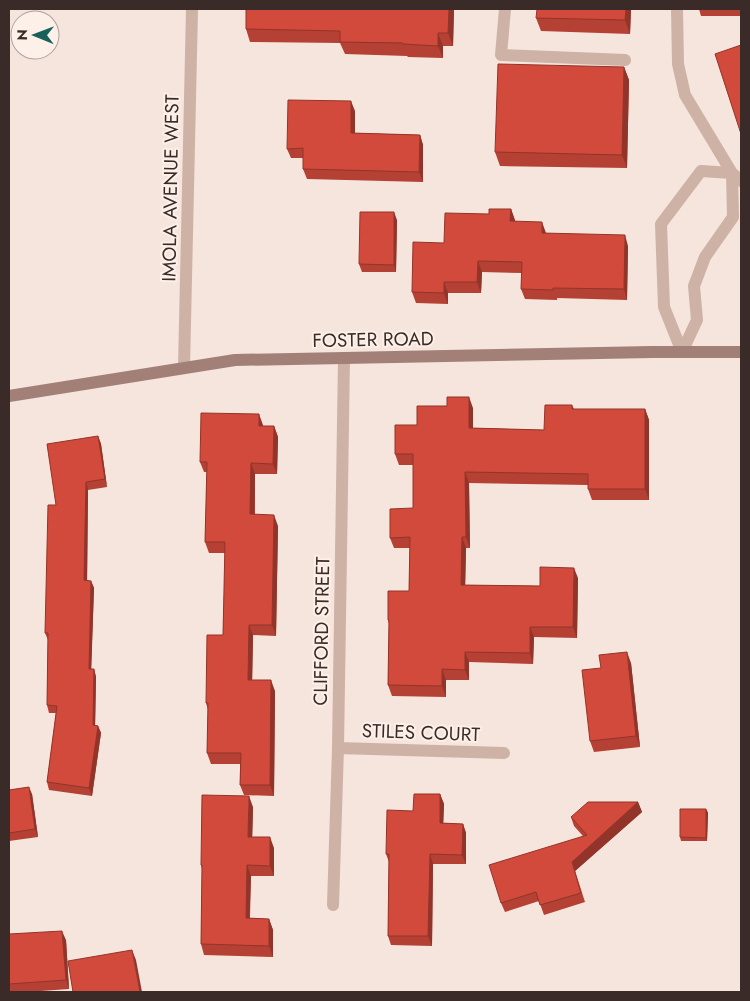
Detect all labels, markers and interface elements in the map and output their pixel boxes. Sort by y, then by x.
north arrow [10,10,60,60]
text: N [12,29,32,41]
street label: IMOLA AVENUE WEST [155,94,186,282]
street label: FOSTER ROAD [312,325,434,354]
street label: CLIFFORD STREET [307,556,336,706]
street label: STILES COURT [361,717,481,748]

